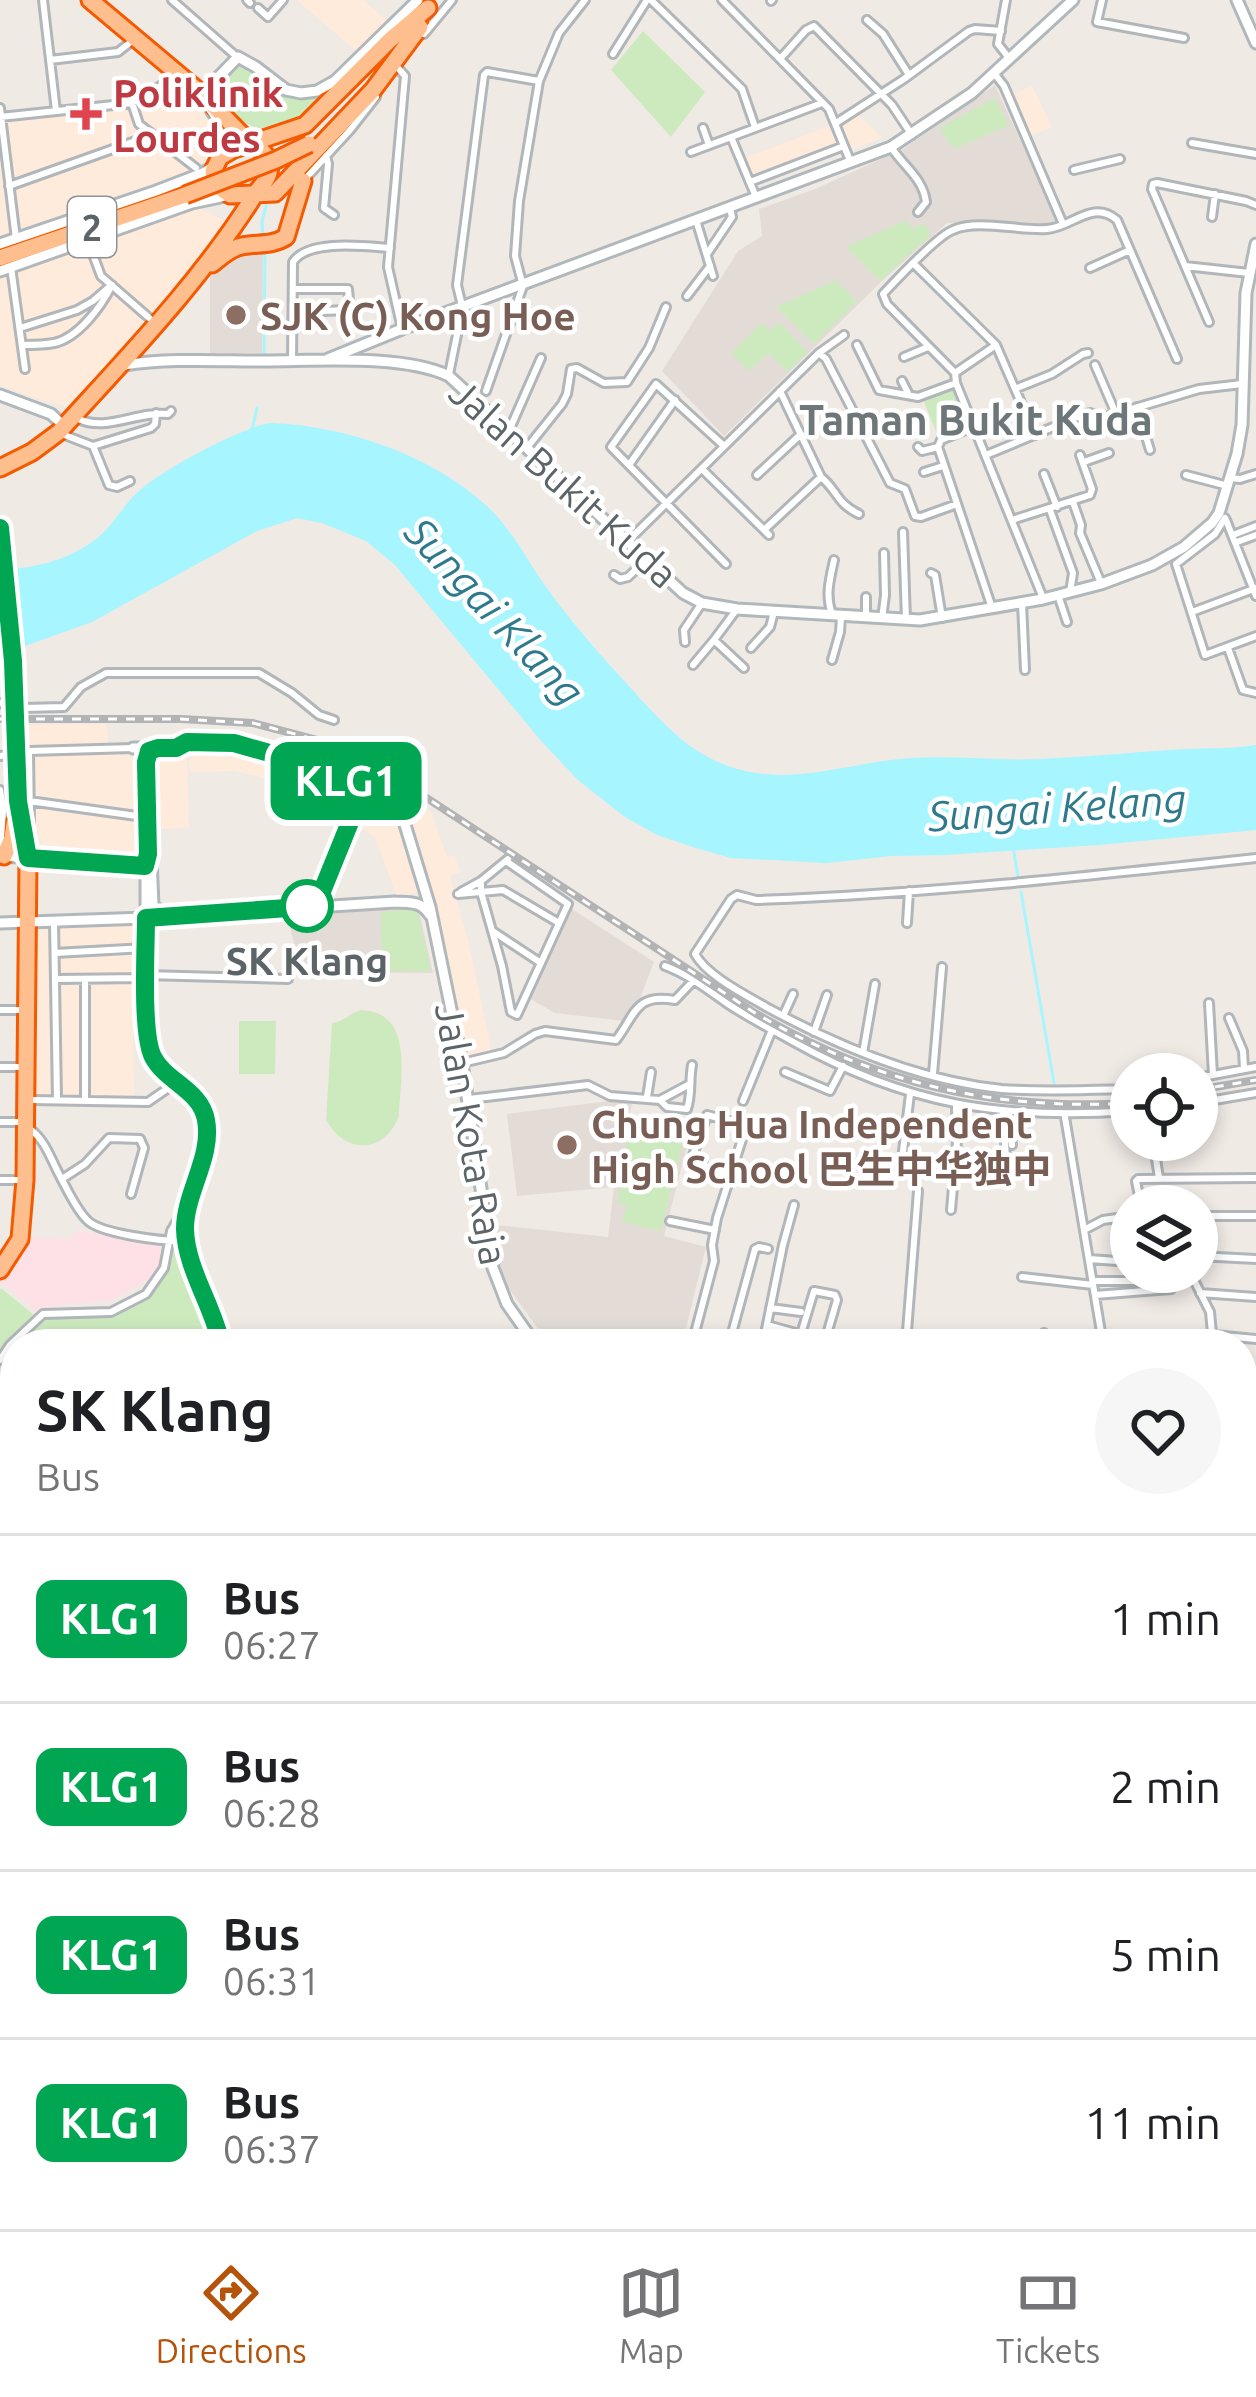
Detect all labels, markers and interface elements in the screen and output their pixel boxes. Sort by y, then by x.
place label: Poliklinik Lourdes [113,71,283,159]
marker: Poliklinik Lourdes [70,98,102,130]
road number: 2 [68,197,116,257]
place label: SJK (C) Kong Hoe [260,294,576,338]
marker: SJK (C) Kong Hoe [223,302,249,328]
street label: Jalan Bukit Kuda [442,370,686,596]
district label: Taman Bukit Kuda [799,396,1153,443]
water label: Sungai Klang [396,507,594,714]
line badge: KLG1 [262,742,430,820]
text: KLG1 [295,757,397,804]
water label: Sungai Kelang [925,775,1188,840]
marker: SK Klang [282,881,332,931]
place label: SK Klang [226,939,388,982]
street label: Jalan Kota Raja [428,1000,516,1268]
map controls [1110,1053,1218,1293]
button: locate [1110,1053,1218,1161]
place label: Chung Hua Independent High School 巴生中华独中 [591,1102,1051,1190]
marker: Chung Hua Independent High School 巴生中华独中 [554,1132,580,1158]
button: layers [1110,1185,1218,1293]
button: heart [1095,1368,1221,1494]
text: SK Klang [36,1378,274,1442]
text: Bus [36,1455,100,1498]
text: Bus [223,1572,300,1623]
text: 1 min [1110,1593,1221,1644]
text: KLG1 [60,1595,163,1642]
text: 06:27 [223,1623,320,1666]
text: Bus [223,1740,300,1791]
text: 2 min [1110,1761,1221,1812]
text: KLG1 [60,1763,163,1810]
text: 06:28 [223,1791,320,1834]
text: Bus [223,1908,300,1959]
text: 5 min [1110,1929,1221,1980]
text: KLG1 [60,1931,163,1978]
text: 06:31 [223,1959,320,2002]
text: Bus [223,2076,300,2127]
text: 11 min [1084,2097,1221,2148]
text: KLG1 [60,2099,163,2146]
text: 06:37 [223,2127,320,2170]
tab: Directions [156,2260,307,2369]
tab: Map [618,2260,684,2369]
tab: Tickets [996,2260,1100,2369]

